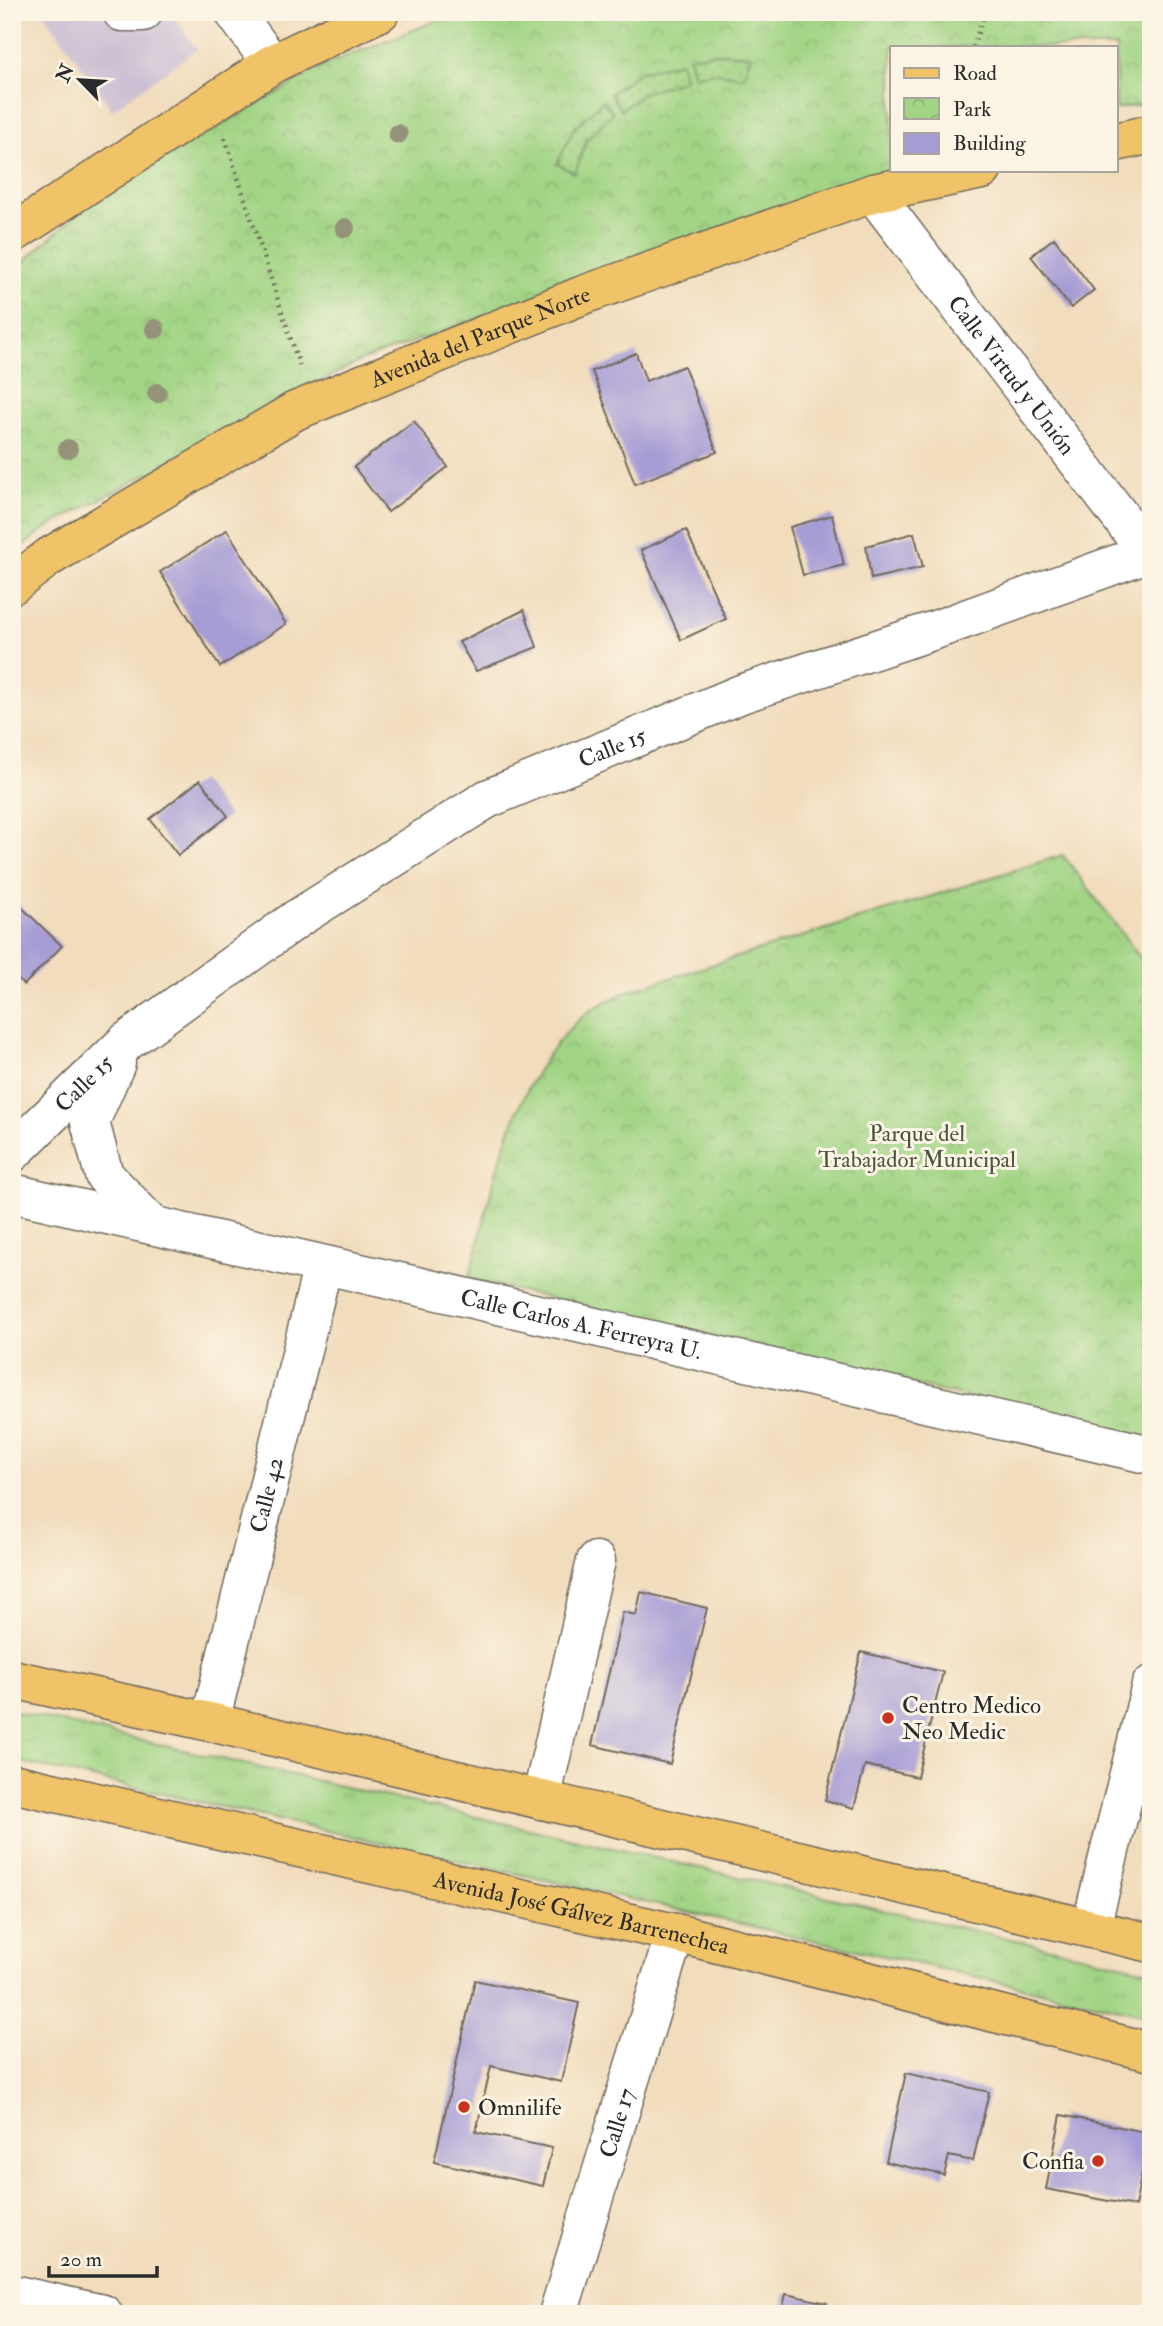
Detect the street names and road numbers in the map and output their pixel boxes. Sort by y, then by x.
street label: Avenida del Parque Norte [365,280,594,395]
street label: Calle Virtud y Unión [941,290,1082,461]
street label: Calle 15 [574,721,651,775]
street label: Calle 15 [49,1049,119,1119]
street label: Calle Carlos A. Ferreyra U. [458,1283,704,1366]
street label: Calle 42 [243,1454,290,1536]
street label: Avenida José Gálvez Barrenechea [430,1865,733,1961]
street label: Calle 17 [593,2084,642,2161]

